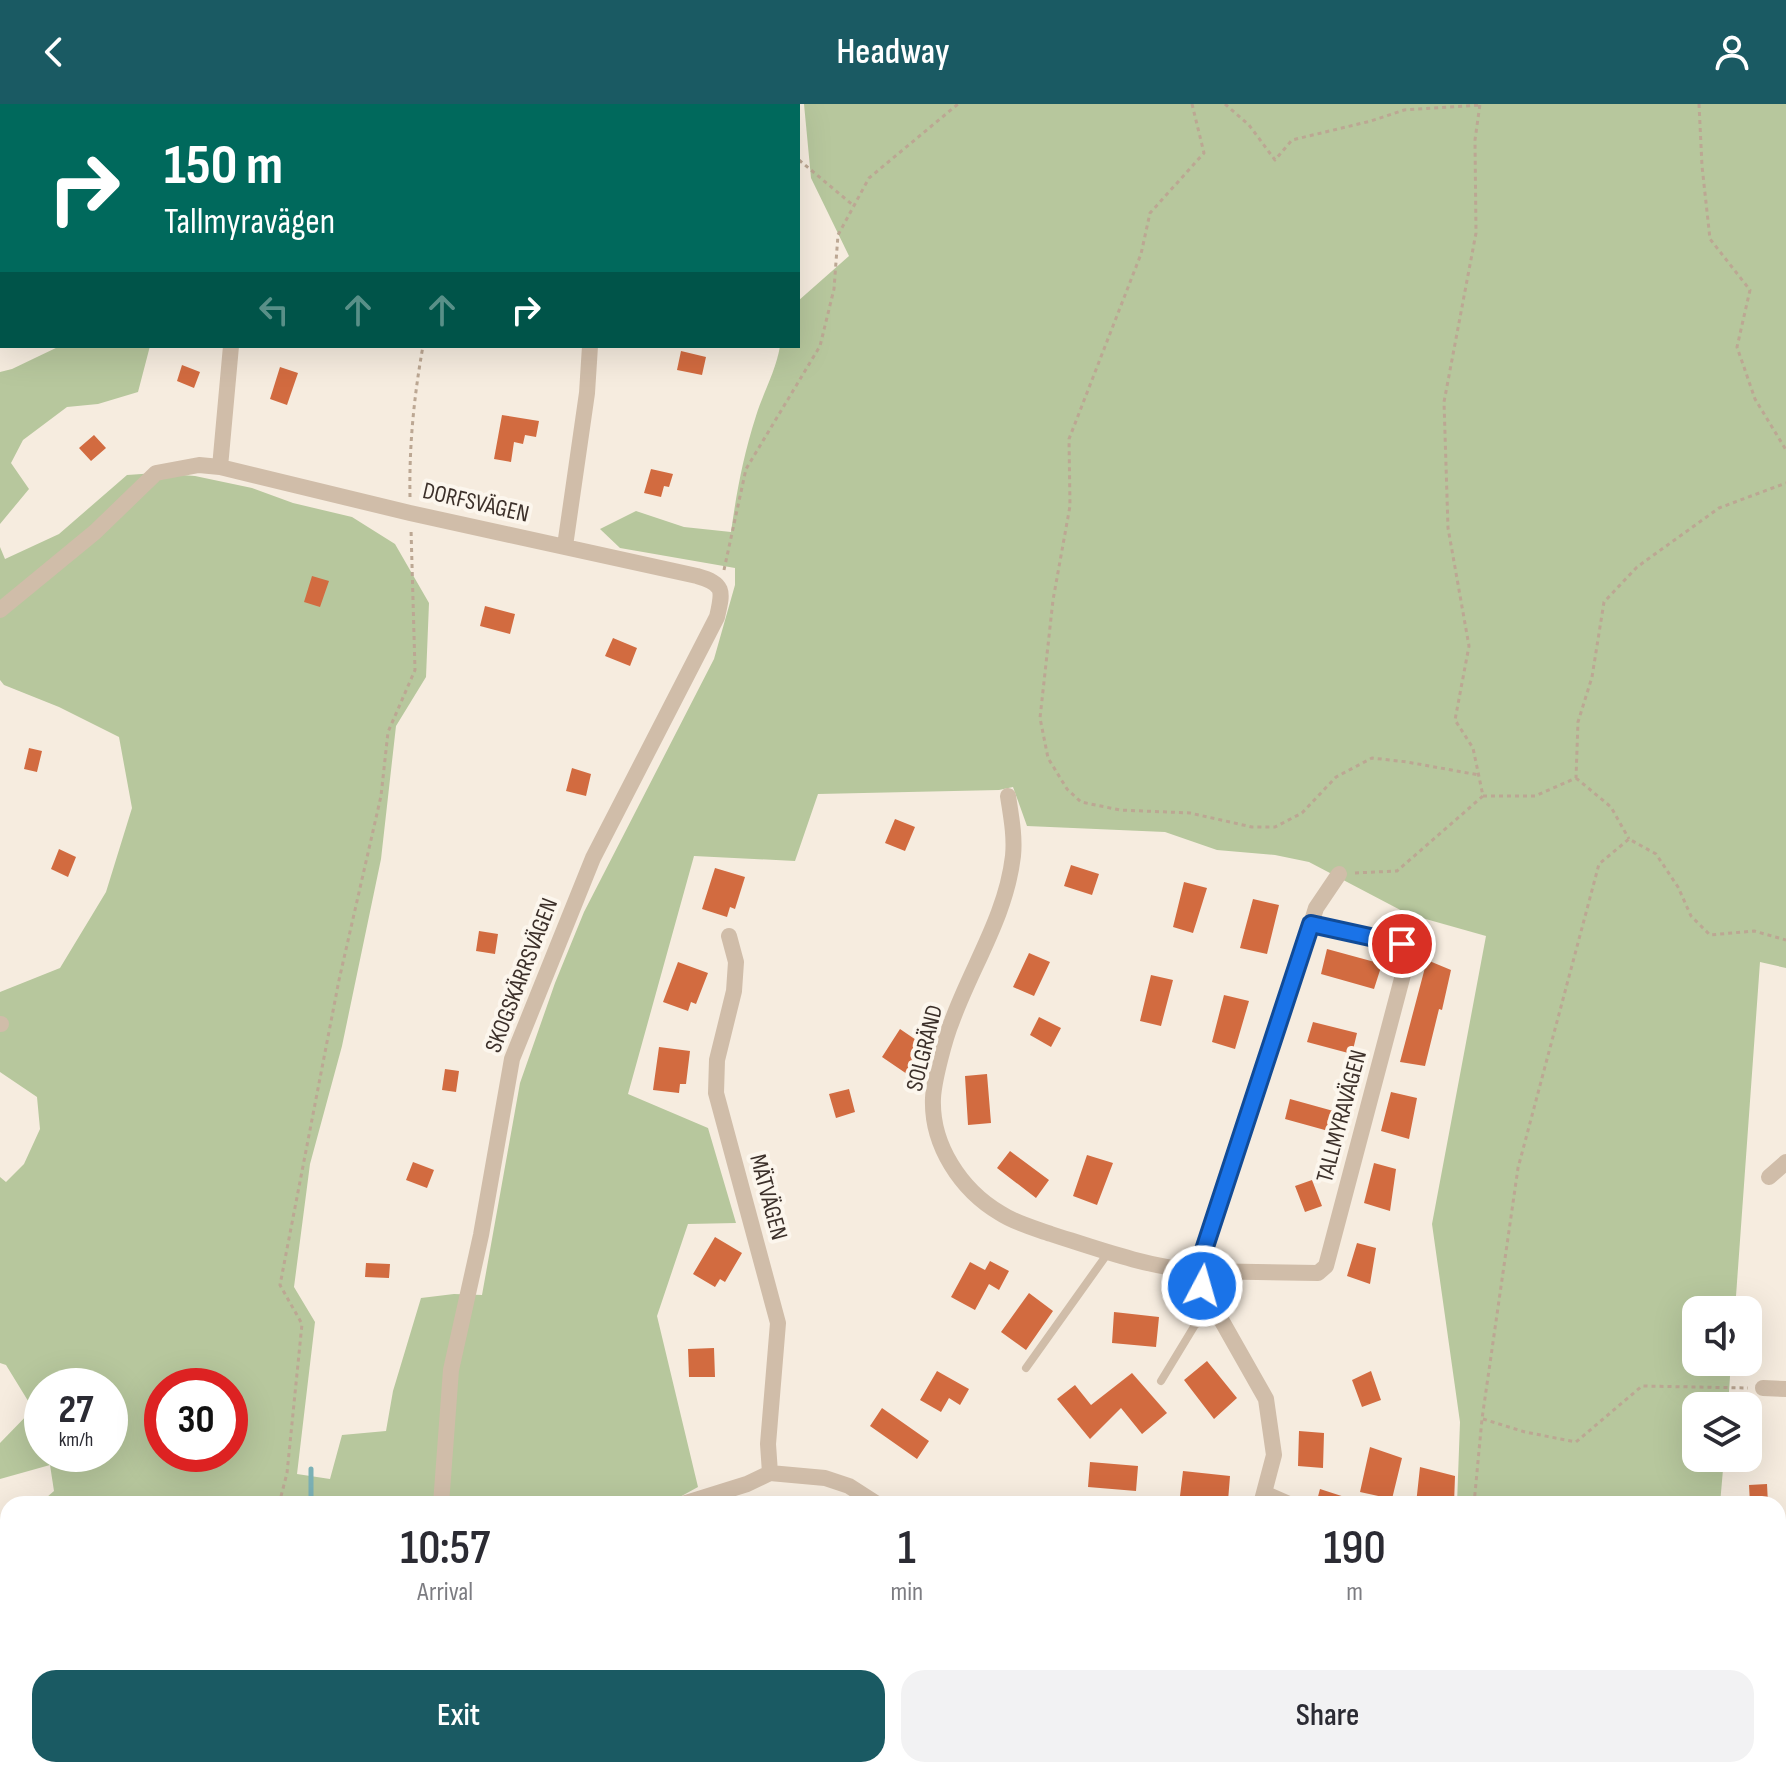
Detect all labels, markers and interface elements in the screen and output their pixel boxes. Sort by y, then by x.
icon: back [32,30,76,74]
icon: person [1710,30,1754,74]
text: Headway [837,31,949,74]
text: 150 m [164,133,283,200]
icon: right [32,136,136,240]
text: Tallmyravägen [164,201,335,244]
icon: left [252,288,296,332]
icon: ahead [336,288,380,332]
icon: ahead [420,288,464,332]
icon: right [504,288,548,332]
street label: DORFSVÄGEN [420,476,532,529]
street label: SKOGSKÄRRSVÄGEN [479,894,564,1056]
pin [1368,910,1436,978]
icon: arrive [1380,922,1424,966]
street label: SOLGRÄND [900,1002,949,1094]
street label: TALLMYRAVÄGEN [1310,1047,1373,1186]
street label: MÄTVÄGEN [743,1151,794,1243]
position arrow [1160,1244,1244,1328]
map controls [1682,1296,1762,1472]
button: sound [1682,1296,1762,1376]
speed limit sign: 30 [144,1368,248,1472]
text: 27 [59,1386,93,1434]
button: layers [1682,1392,1762,1472]
text: km/h [59,1428,93,1452]
text: 10:57 [400,1520,490,1577]
text: 1 [898,1520,916,1577]
text: 190 [1323,1520,1386,1577]
text: Arrival [417,1577,473,1608]
text: min [891,1577,923,1608]
text: m [1346,1577,1363,1608]
button: Exit [32,1670,885,1762]
button: Share [901,1670,1754,1762]

